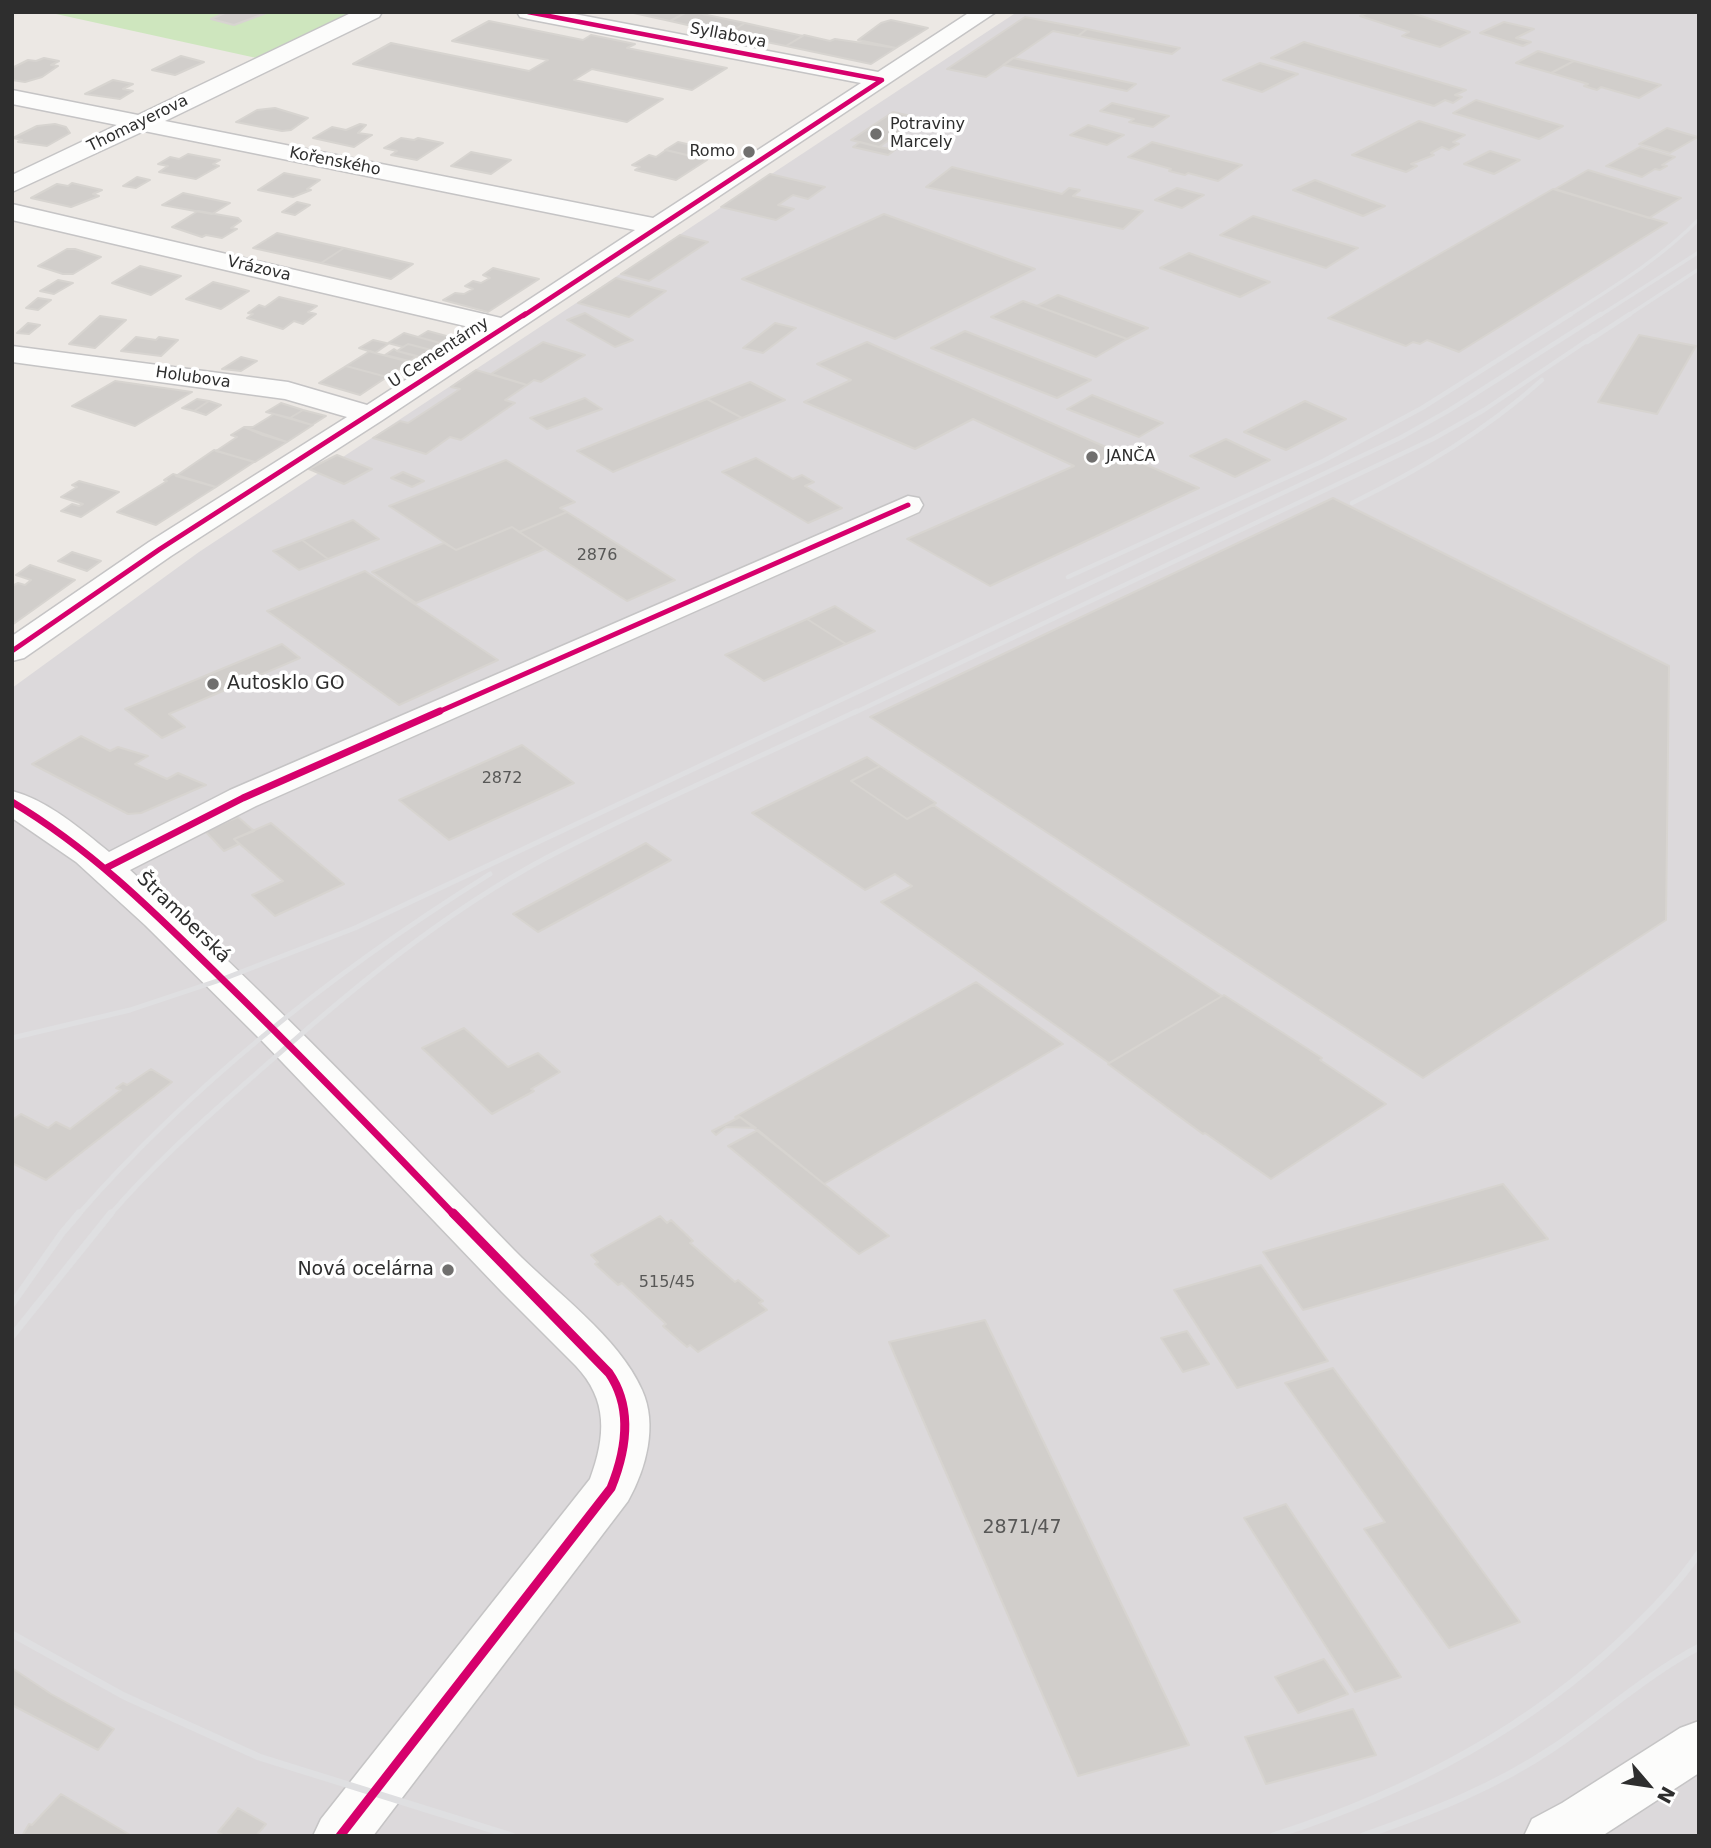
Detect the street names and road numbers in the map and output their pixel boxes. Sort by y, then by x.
street label: Syllabova [688,19,768,53]
street label: Thomayerova [84,91,192,157]
street label: Kořenského [288,144,382,180]
street label: Vrázova [225,252,293,286]
street label: U Cementárny [385,314,493,392]
street label: Holubova [154,363,232,393]
street label: Štramberská [131,868,235,968]

